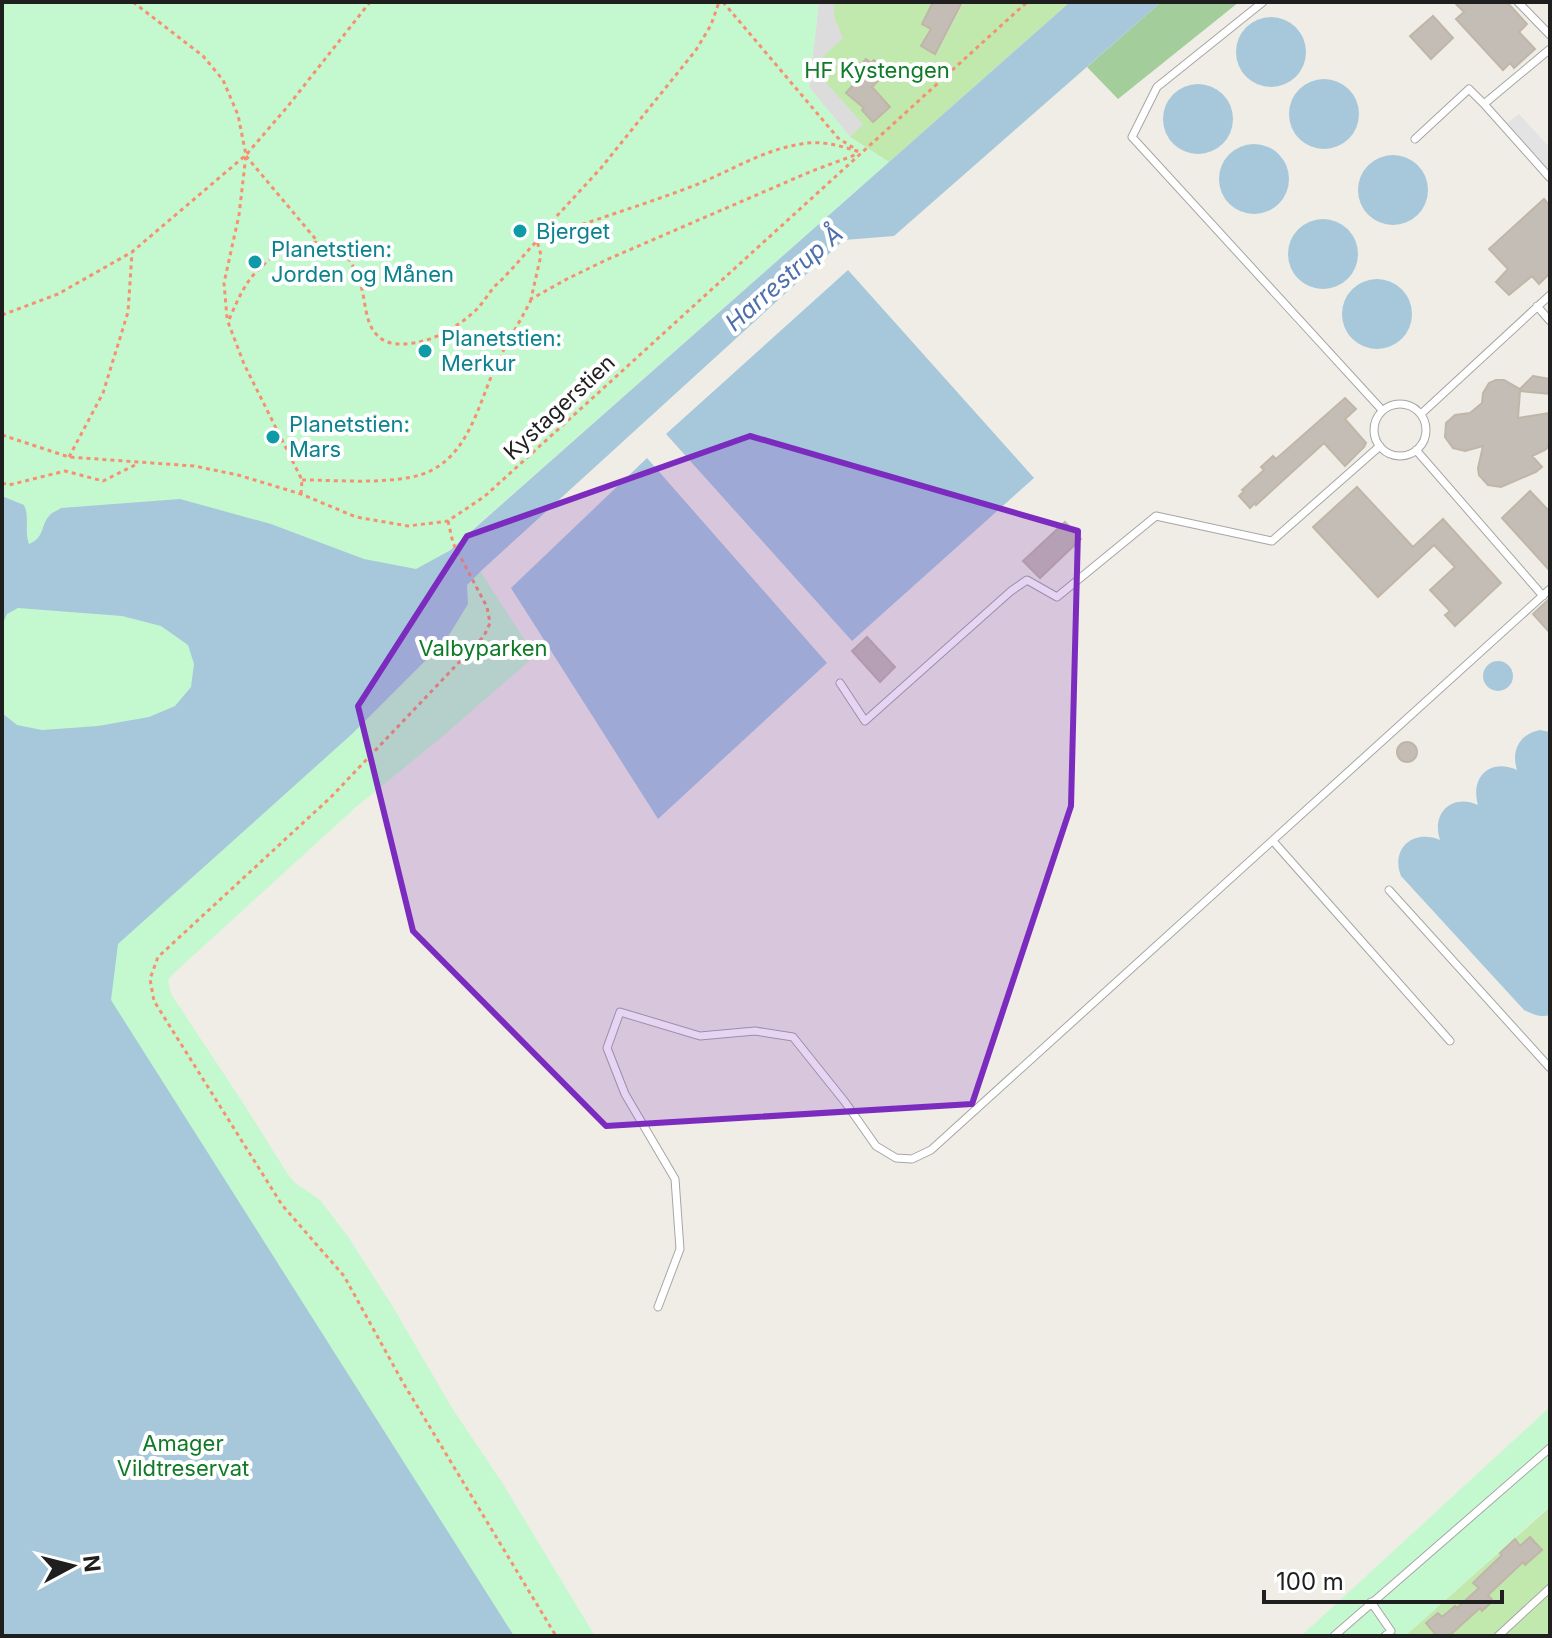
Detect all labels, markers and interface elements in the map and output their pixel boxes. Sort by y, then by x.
park label: HF Kystengen [804,57,950,83]
place label: Bjerget [536,218,610,244]
water label: Harrestrup Å [718,218,849,337]
marker: Bjerget [511,222,529,240]
place label: Planetstien: Jorden og Månen [271,236,454,287]
marker: Planetstien: Jorden og Månen [246,253,264,271]
place label: Planetstien: Merkur [441,325,562,376]
marker: Planetstien: Merkur [416,342,434,360]
street label: Kystagerstien [498,349,620,465]
place label: Planetstien: Mars [289,411,410,462]
marker: Planetstien: Mars [264,428,282,446]
park label: Valbyparken [418,635,548,661]
park label: Amager Vildtreservat [117,1430,249,1481]
north arrow [32,1526,112,1606]
text: N [78,1554,106,1573]
scale bar [1264,1554,1502,1604]
text: 100 m [1276,1567,1344,1596]

